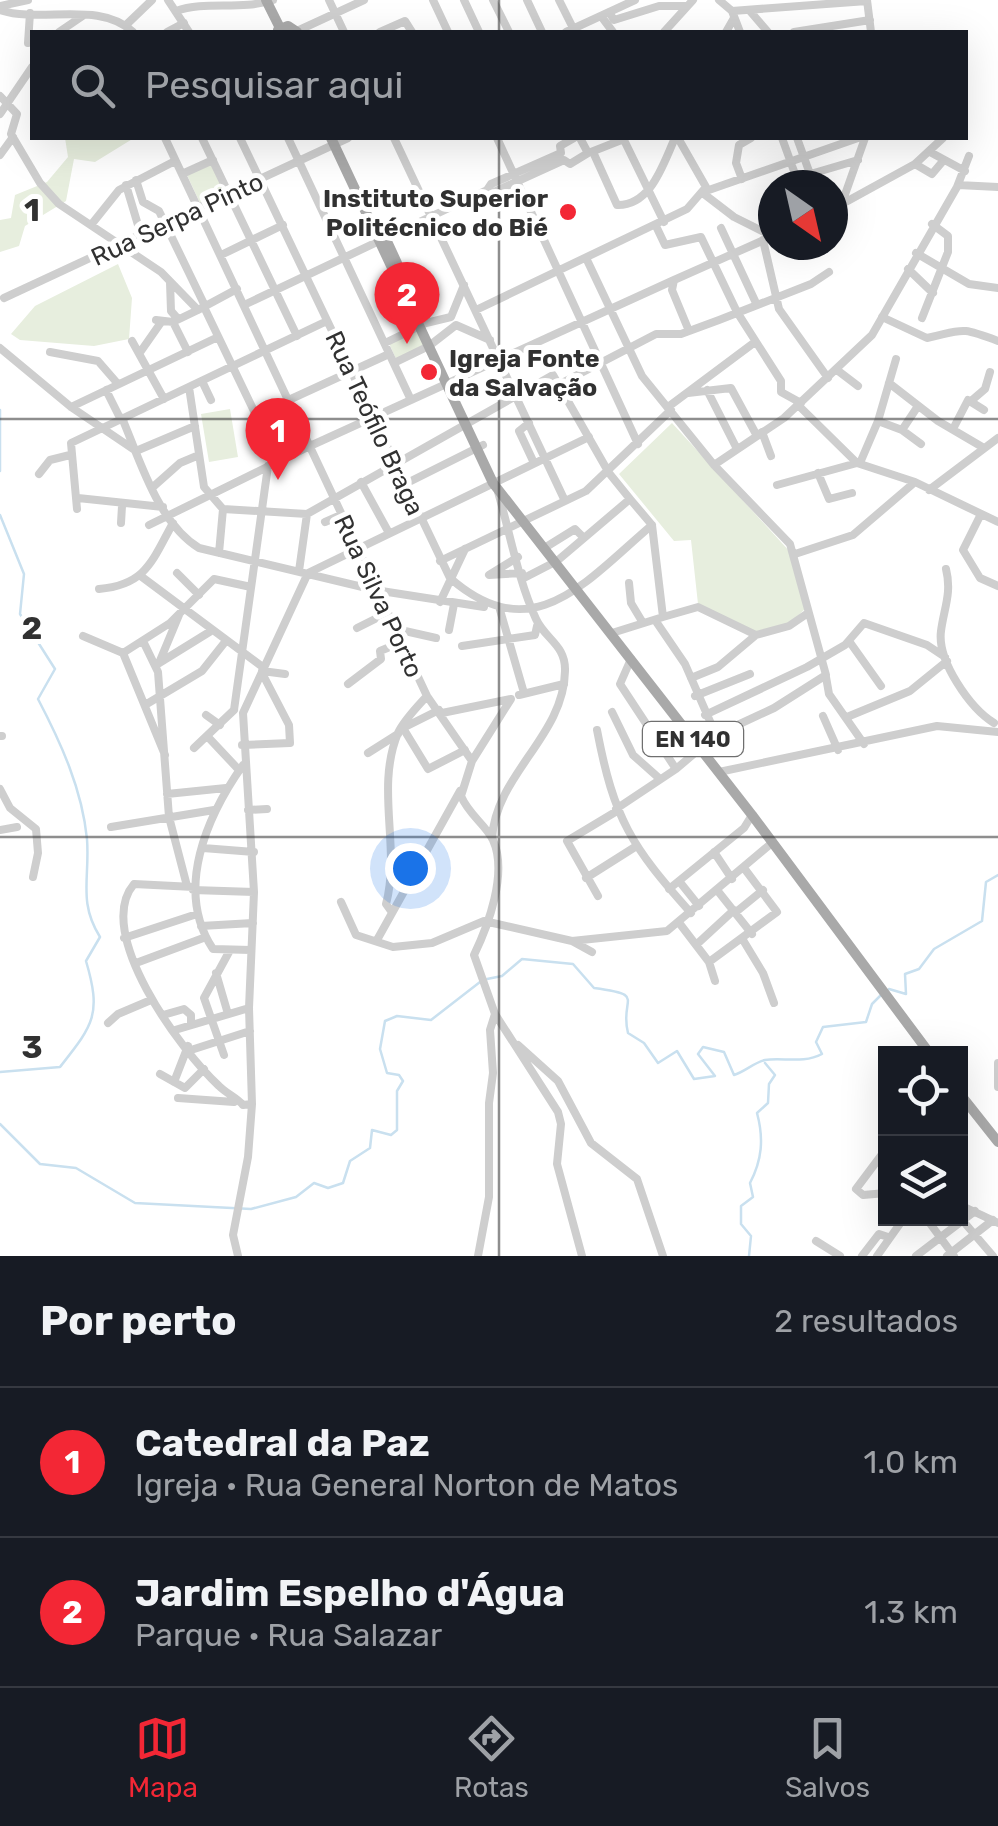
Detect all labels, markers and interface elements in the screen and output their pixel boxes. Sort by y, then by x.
search box [30,30,968,140]
icon: search [65,58,120,113]
text: Pesquisar aqui [145,62,403,108]
street label: Rua Serpa Pinto [87,167,268,272]
north arrow [758,170,848,260]
place label: Instituto Superior Politécnico do Bié [323,184,549,242]
text: 1 [24,191,40,229]
marker: Instituto Superior Politécnico do Bié [557,201,579,223]
pin: 2 [374,262,440,344]
street label: Rua Teófilo Braga [319,327,430,520]
place label: Igreja Fonte da Salvação [449,344,600,402]
marker: Igreja Fonte da Salvação [418,361,440,383]
pin: 1 [246,398,310,480]
street label: Rua Silva Porto [328,510,429,682]
text: 2 [22,609,42,647]
road number: EN 140 [643,722,743,756]
your location [385,843,436,894]
text: 3 [21,1028,43,1066]
map controls [878,1046,968,1226]
button: locate [878,1046,968,1136]
button: layers [878,1136,968,1226]
text: Por perto [40,1296,237,1346]
text: 2 resultados [774,1302,958,1340]
text: Catedral da Paz [135,1420,430,1466]
text: 1 [65,1443,80,1481]
text: 1.0 km [864,1443,958,1481]
text: Igreja · Rua General Norton de Matos [135,1466,678,1504]
text: Jardim Espelho d'Água [135,1570,565,1616]
text: 2 [62,1593,83,1631]
text: 1.3 km [864,1593,958,1631]
text: Parque · Rua Salazar [135,1616,442,1654]
tab: Mapa [128,1711,198,1804]
tab: Rotas [454,1711,529,1804]
tab: Salvos [785,1711,870,1804]

